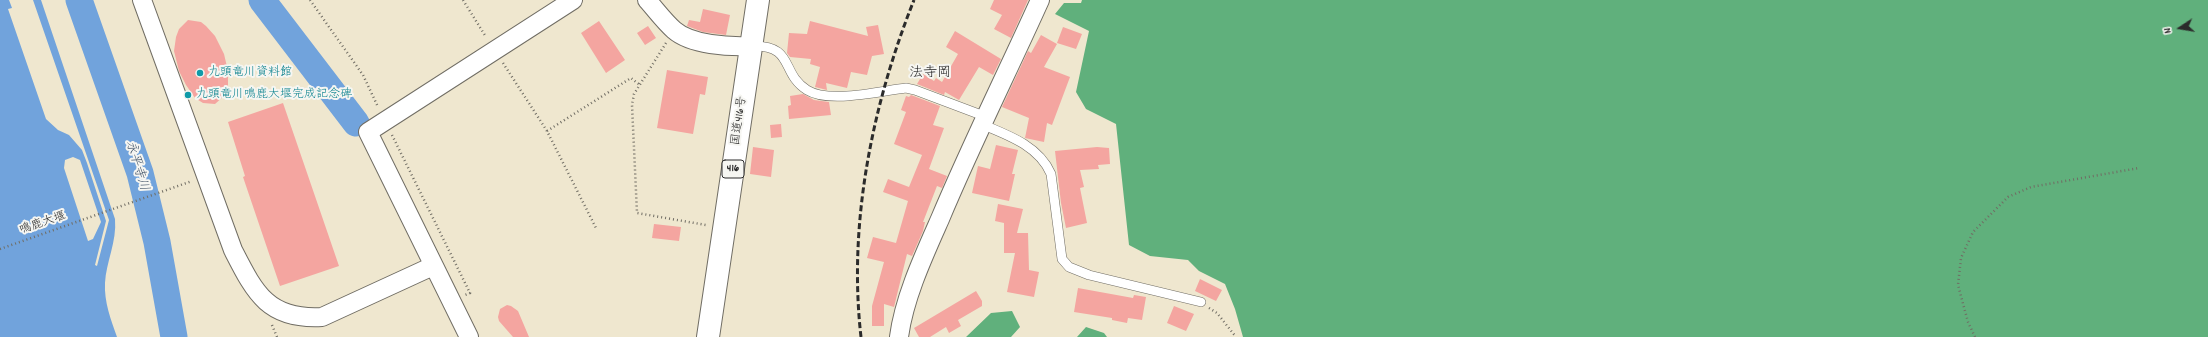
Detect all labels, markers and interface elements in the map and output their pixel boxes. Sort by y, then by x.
north arrow [2160,8,2200,48]
text: N [2160,26,2177,35]
place label: 九頭竜川資料館 [208,66,292,80]
district label: 法寺岡 [909,66,951,82]
marker: 九頭竜川資料館 [195,68,205,78]
place label: 九頭竜川鳴鹿大堰完成記念碑 [196,88,352,102]
marker: 九頭竜川鳴鹿大堰完成記念碑 [183,90,193,100]
street label: 国道416号 [729,95,751,147]
water label: 永平寺川 [121,139,151,193]
road number: 416 [722,160,744,178]
street label: 鳴鹿大堰 [18,209,68,239]

